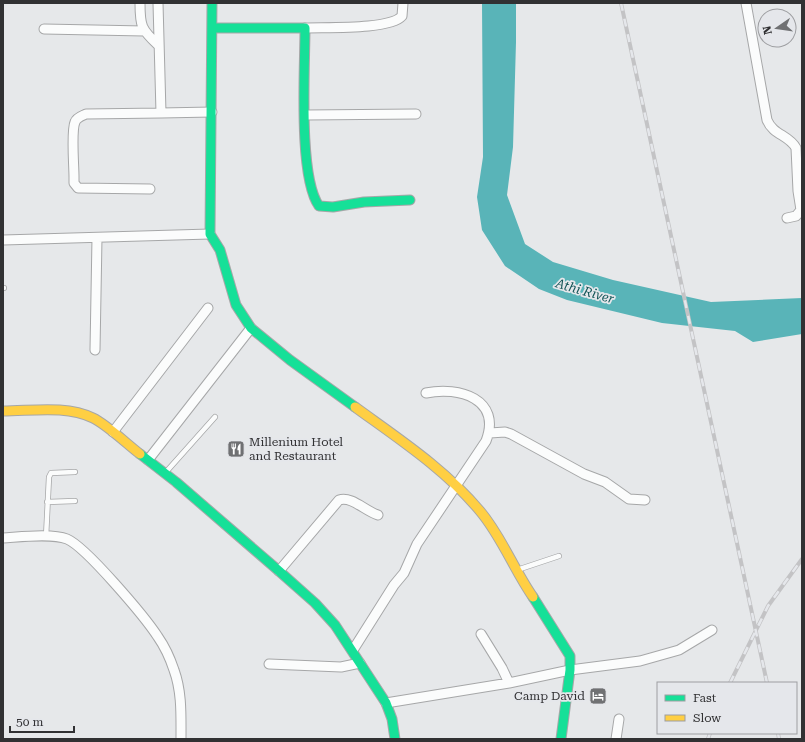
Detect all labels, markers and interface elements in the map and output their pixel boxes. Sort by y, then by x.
north arrow [757,8,797,48]
text: N [760,24,775,36]
water label: Athi River [553,275,616,307]
place label: Millenium Hotel and Restaurant [249,435,343,463]
restaurant icon: Millenium Hotel and Restaurant [226,439,246,459]
legend [657,682,797,734]
hotel icon: Camp David [588,686,608,706]
place label: Camp David [514,689,585,703]
text: Fast [693,691,717,705]
scale bar [10,708,74,734]
text: Slow [693,711,721,725]
text: 50 m [16,715,43,729]

